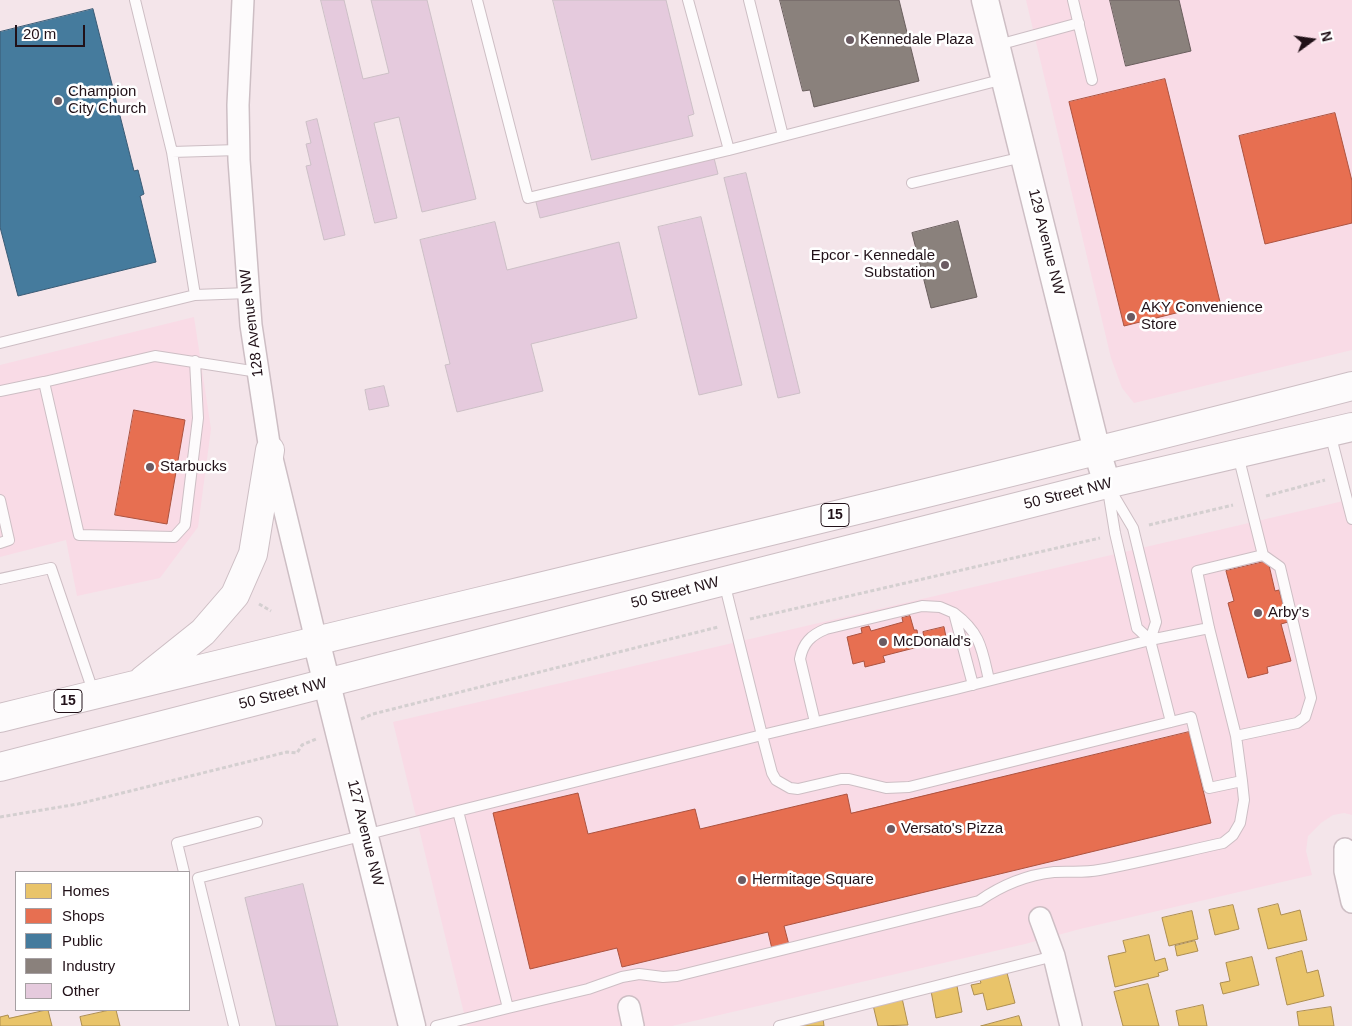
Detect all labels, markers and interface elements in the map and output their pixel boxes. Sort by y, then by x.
scale bar [18,15,88,47]
north arrow [1287,15,1337,65]
text: 20 m [23,25,56,42]
text: N [1318,30,1336,43]
place label: Kennedale Plaza [860,31,973,49]
marker: Kennedale Plaza [844,34,856,46]
place label: Champion City Church [68,83,146,118]
marker: Champion City Church [52,95,64,107]
street label: 129 Avenue NW [1024,187,1068,297]
place label: Epcor - Kennedale Substation [811,247,935,282]
marker: Epcor - Kennedale Substation [939,259,951,271]
street label: 128 Avenue NW [236,268,268,378]
place label: AKY Convenience Store [1141,299,1263,334]
marker: AKY Convenience Store [1125,311,1137,323]
place label: Starbucks [160,458,227,476]
marker: Starbucks [144,461,156,473]
street label: 50 Street NW [1022,474,1114,514]
road number: 15 [821,504,849,526]
street label: 50 Street NW [629,573,721,613]
place label: Arby's [1268,604,1309,622]
marker: Arby's [1252,607,1264,619]
place label: McDonald's [893,633,971,651]
marker: McDonald's [877,636,889,648]
street label: 50 Street NW [237,674,329,714]
road number: 15 [54,689,82,712]
street label: 127 Avenue NW [343,778,387,888]
place label: Versato's Pizza [901,820,1003,838]
marker: Versato's Pizza [885,823,897,835]
legend [15,871,190,1011]
place label: Hermitage Square [752,871,874,889]
marker: Hermitage Square [736,874,748,886]
text: Homes [62,882,110,899]
text: Shops [62,907,105,924]
text: Public [62,932,103,949]
text: Industry [62,957,115,974]
text: Other [62,982,100,999]

